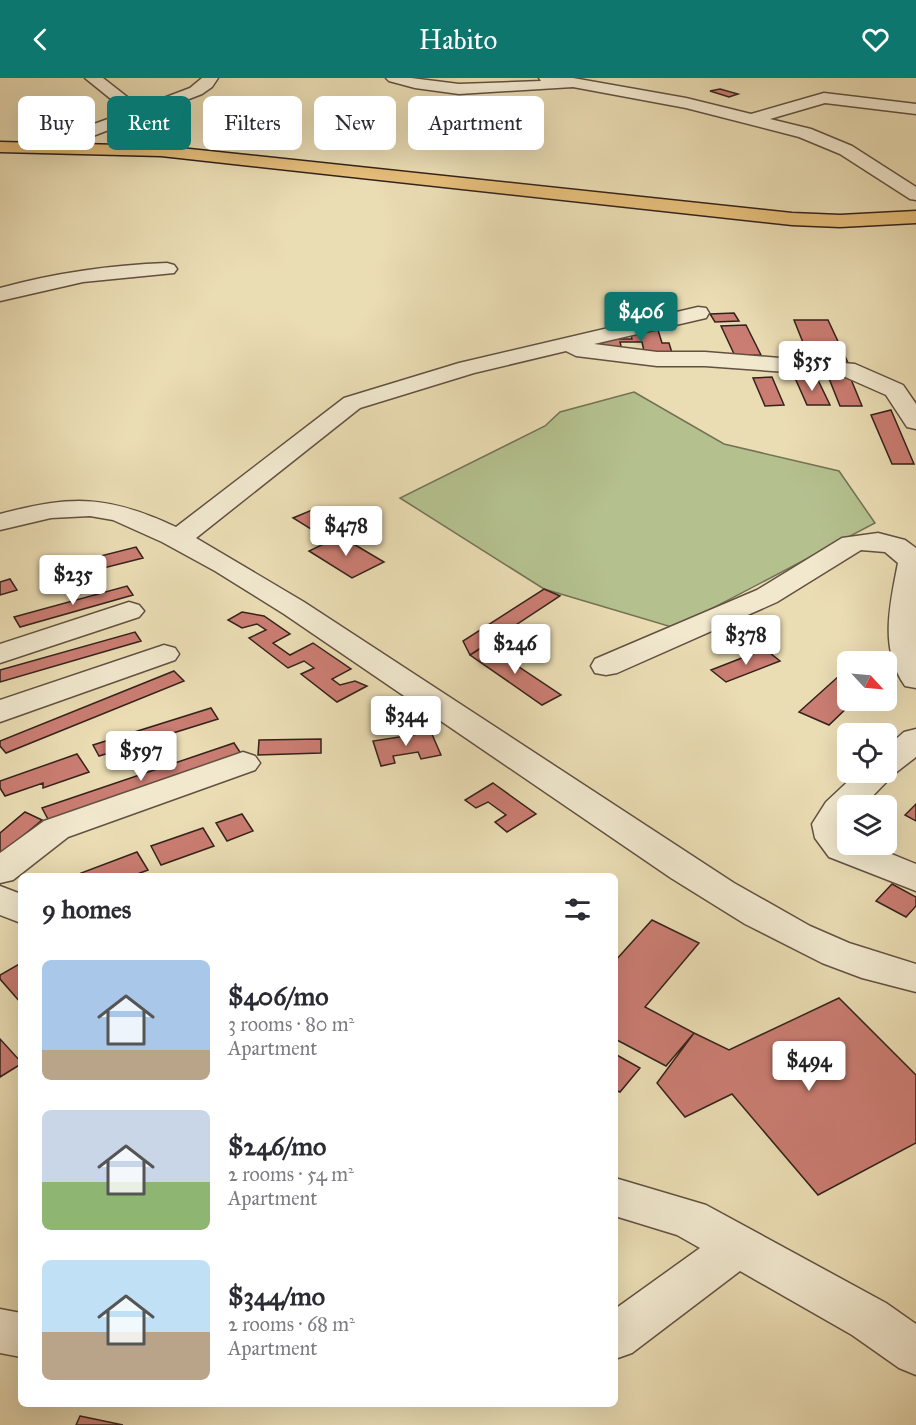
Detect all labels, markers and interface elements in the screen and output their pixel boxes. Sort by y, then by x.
icon: back [24,23,57,56]
text: Habito [419,23,497,56]
icon: heart [859,23,892,56]
chip: Buy [18,96,95,150]
chip: Rent [107,96,191,150]
chip: Filters [203,96,302,150]
chip: New [314,96,396,150]
chip: Apartment [408,96,544,150]
pin: $406 [605,292,677,343]
text: $406 [618,299,664,323]
pin: $355 [776,341,848,392]
text: $355 [793,348,831,372]
pin: $478 [310,506,382,557]
text: $478 [324,513,368,537]
pin: $235 [37,555,109,606]
text: $235 [53,562,93,586]
pin: $378 [710,615,782,666]
text: $378 [725,622,767,646]
pin: $246 [479,624,551,675]
text: $246 [493,631,537,655]
north arrow [837,651,897,711]
map controls [837,651,897,855]
pin: $344 [370,696,442,747]
text: $344 [385,703,427,727]
button: locate [837,723,897,783]
pin: $597 [105,731,177,782]
text: $597 [120,738,162,762]
button: layers [837,795,897,855]
text: 9 homes [42,893,131,925]
icon: filters [561,893,594,926]
text: $406/mo [228,980,329,1012]
icon: home [90,984,162,1056]
text: 3 rooms · 80 m² [228,1012,354,1036]
text: Apartment [228,1036,317,1060]
pin: $494 [773,1041,845,1092]
text: $494 [786,1048,832,1072]
text: $246/mo [228,1130,326,1162]
icon: home [90,1134,162,1206]
text: 2 rooms · 54 m² [228,1162,354,1186]
text: Apartment [228,1186,317,1210]
text: $344/mo [228,1280,325,1312]
icon: home [90,1284,162,1356]
text: 2 rooms · 68 m² [228,1312,355,1336]
text: Apartment [228,1336,317,1360]

